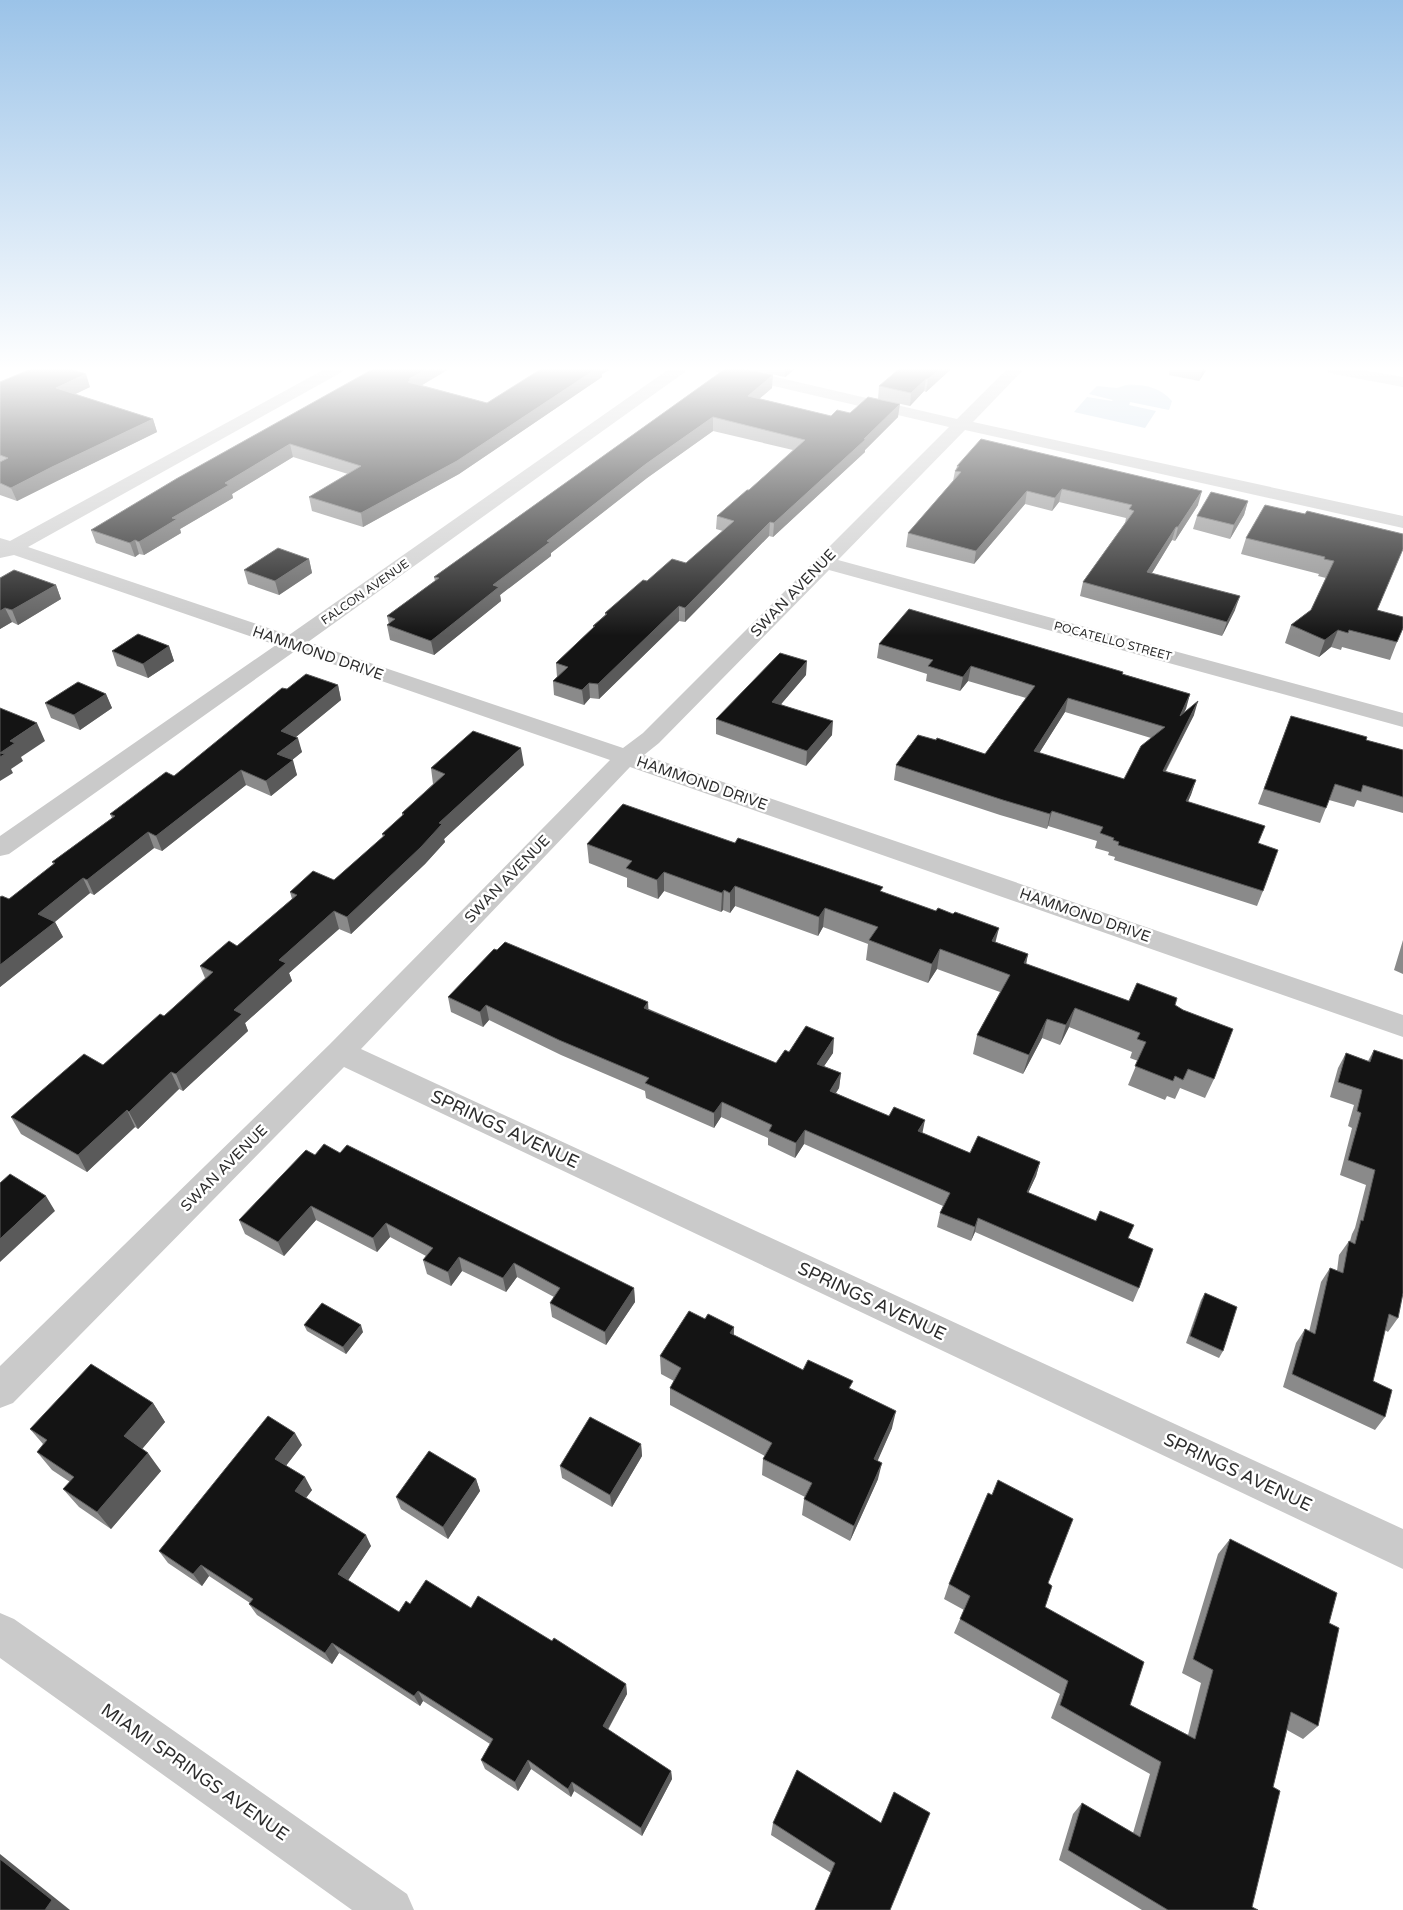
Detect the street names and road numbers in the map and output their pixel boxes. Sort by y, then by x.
street label: SWAN AVENUE [747,545,839,641]
street label: FALCON AVENUE [318,556,412,628]
street label: POCATELLO STREET [1053,619,1174,664]
street label: HAMMOND DRIVE [250,622,386,684]
street label: HAMMOND DRIVE [634,752,770,814]
street label: SWAN AVENUE [461,831,553,927]
street label: HAMMOND DRIVE [1017,884,1153,946]
street label: SPRINGS AVENUE [427,1085,583,1173]
street label: SWAN AVENUE [177,1121,271,1215]
street label: SPRINGS AVENUE [794,1257,950,1345]
street label: SPRINGS AVENUE [1160,1428,1316,1516]
street label: MIAMI SPRINGS AVENUE [97,1699,293,1845]

